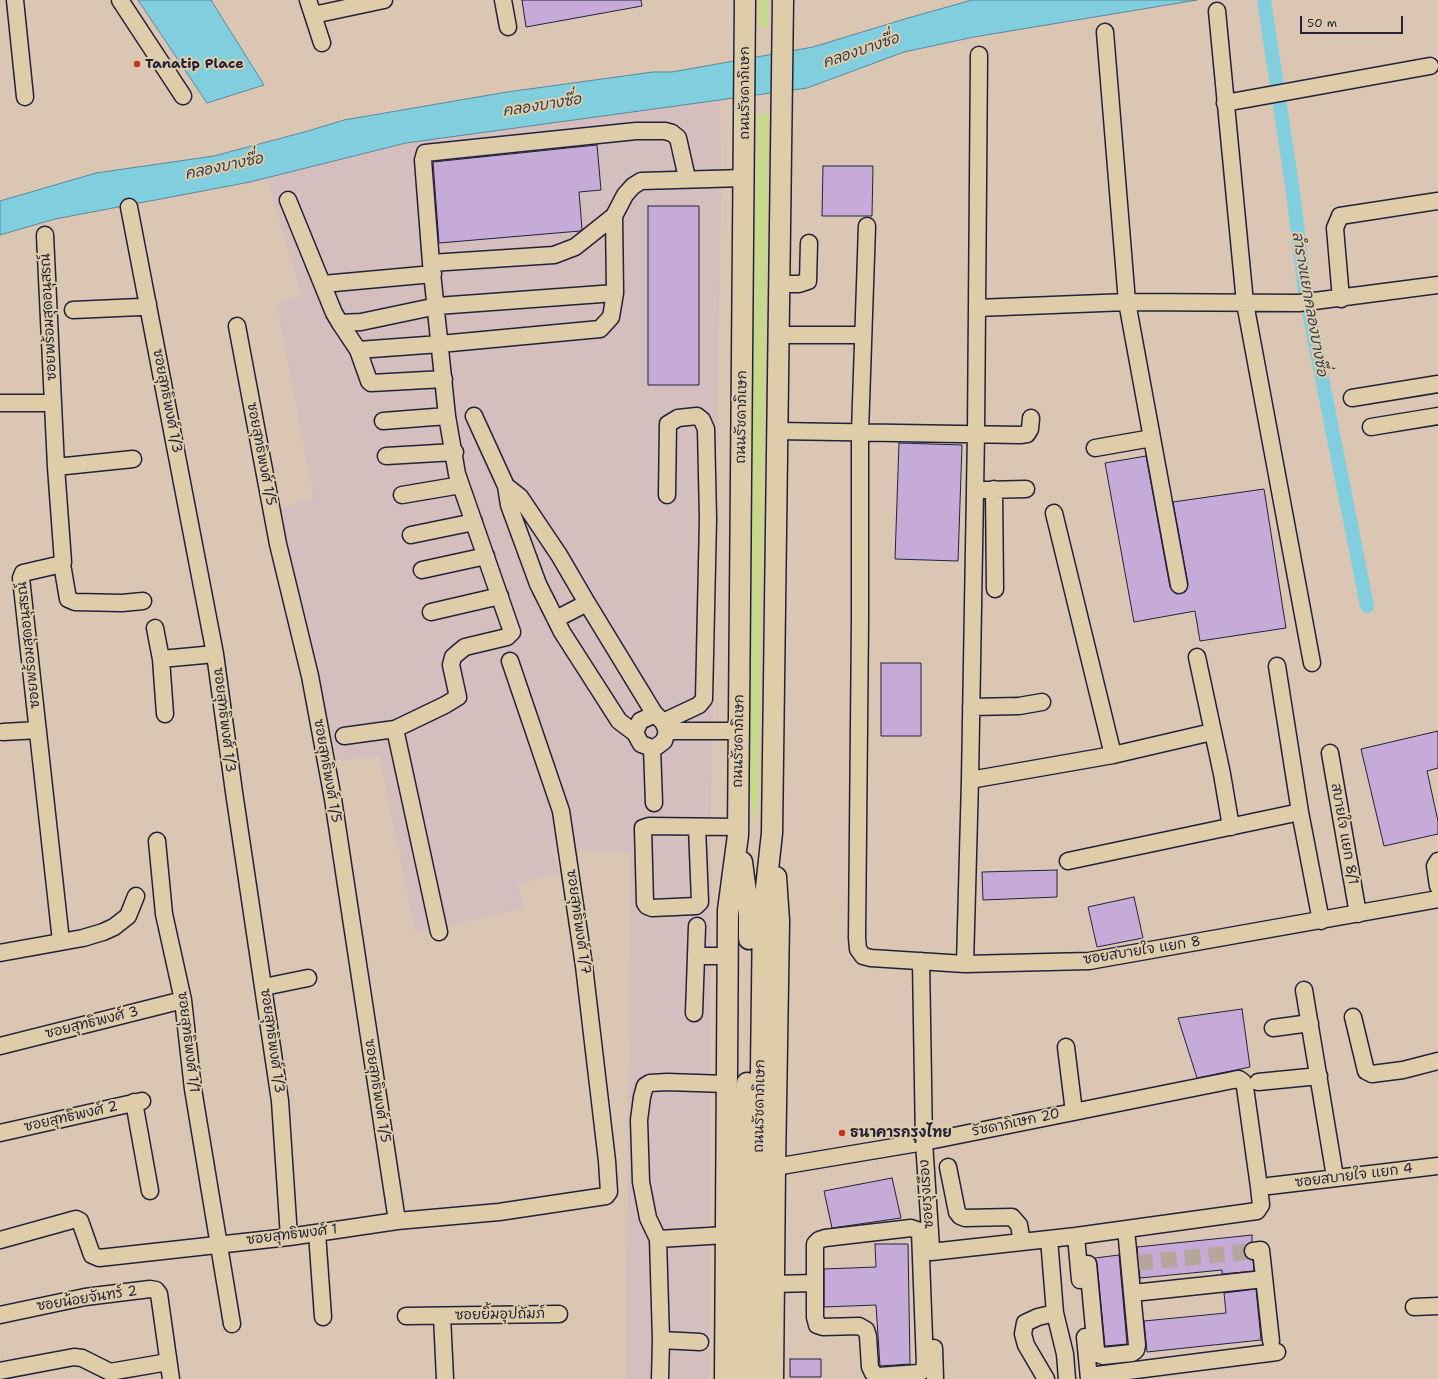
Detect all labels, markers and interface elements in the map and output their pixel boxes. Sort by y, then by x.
scale bar [1302,8,1405,34]
text: 50 m [1307,15,1337,31]
water label: คลองบางซื่อ [821,30,901,72]
street label: ถนนรัชดาภิเษก [737,46,753,140]
place label: Tanatip Place [145,56,244,72]
marker: Tanatip Place [132,59,142,69]
water label: คลองบางซื่อ [501,91,583,121]
water label: คลองบางซื่อ [183,150,265,184]
water label: ลำรางแยกคลองบางซื่อ [1287,230,1331,378]
street label: ซอยพร้อมสุดอนุสรณ์ [37,253,61,381]
street label: ซอยสุทธิพงศ์ 1/3 [149,348,185,454]
street label: ถนนรัชดาภิเษก [733,370,751,464]
street label: ซอยสุทธิพงศ์ 1/5 [243,401,279,507]
street label: ซอยพร้อมสุดอนุสรณ์ [14,581,44,709]
street label: ซอยสุทธิพงศ์ 1/3 [209,667,239,773]
street label: ถนนรัชดาภิเษก [730,694,748,788]
street label: ซอยสุทธิพงศ์ 1/5 [310,718,344,824]
street label: สบายใจ แยก 8/1 [1327,782,1361,886]
street label: ซอยสุทธิพงศ์ 1/7 [562,868,594,976]
street label: ซอยสบายใจ แยก 8 [1082,933,1202,969]
street label: ซอยสุทธิพงศ์ 1/3 [256,988,288,1094]
street label: ซอยสุทธิพงศ์ 1/1 [173,990,203,1094]
street label: ซอยสุทธิพงศ์ 3 [44,1003,140,1043]
street label: ซอยสุทธิพงศ์ 1/5 [361,1038,393,1144]
street label: ถนนรัชดาภิเษก [751,1059,769,1153]
street label: ซอยสุทธิพงศ์ 2 [23,1098,119,1136]
street label: รัชดาภิเษก 20 [971,1105,1061,1141]
place label: ธนาคารกรุงไทย [850,1125,952,1141]
marker: ธนาคารกรุงไทย [837,1128,847,1138]
street label: ซอยรุ่งเรือง [916,1159,938,1229]
street label: ซอยสบายใจ แยก 4 [1294,1160,1414,1192]
street label: ซอยสุทธิพงศ์ 1 [246,1221,338,1249]
street label: ซอยน้อยจันทร์ 2 [36,1283,138,1315]
street label: ซอยยิ้มอุปถัมภ์ [455,1306,545,1324]

